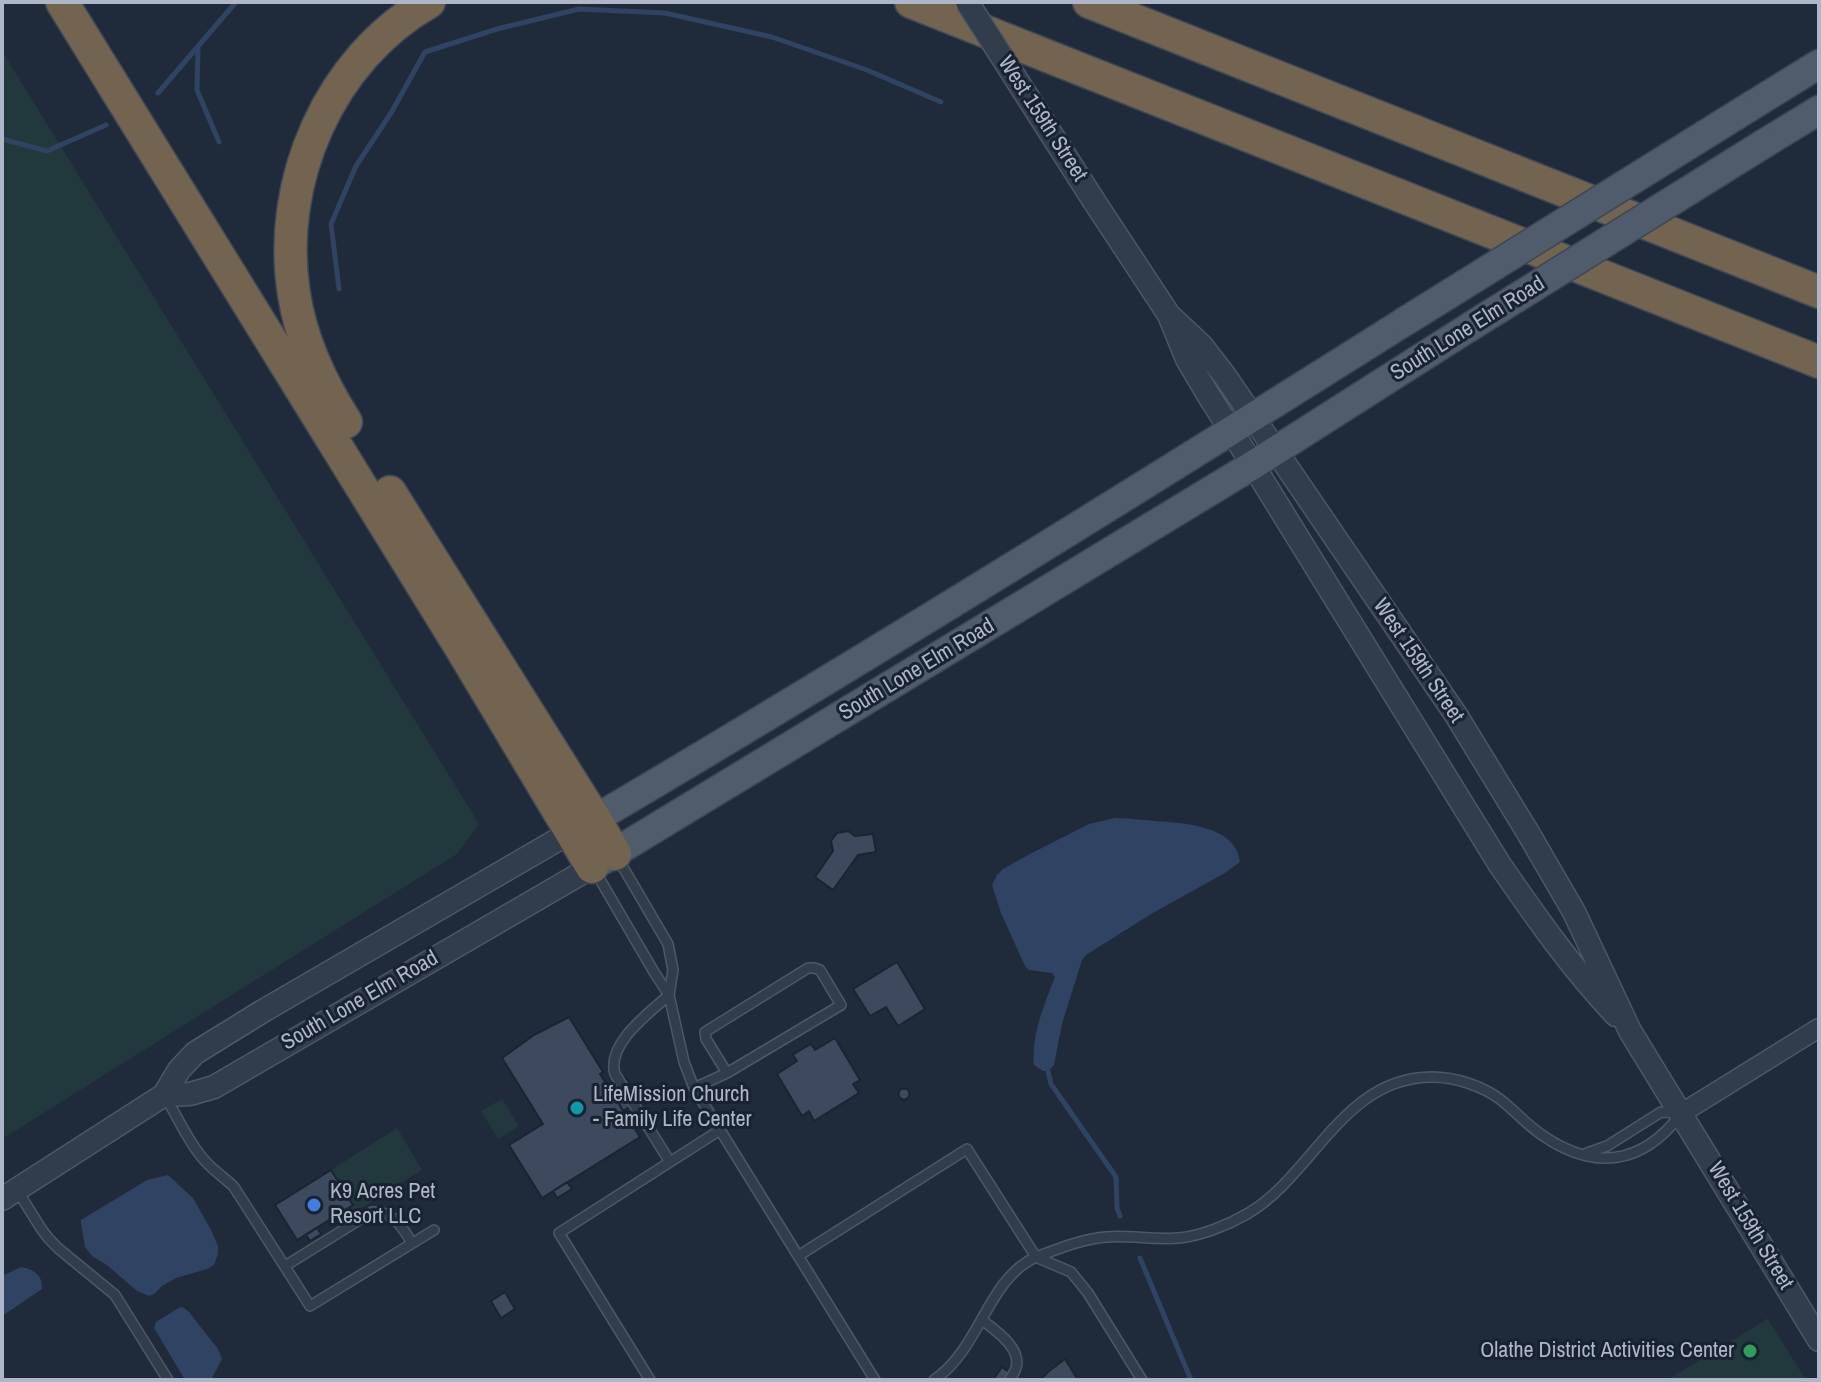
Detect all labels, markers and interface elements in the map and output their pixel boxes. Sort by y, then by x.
street label: West 159th Street [992,51,1092,187]
street label: South Lone Elm Road [1386,271,1550,387]
street label: West 159th Street [1367,594,1469,728]
street label: South Lone Elm Road [835,613,999,727]
street label: South Lone Elm Road [277,945,443,1057]
place label: LifeMission Church - Family Life Center [593,1082,752,1134]
marker: LifeMission Church - Family Life Center [568,1099,586,1117]
street label: West 159th Street [1702,1157,1798,1295]
place label: K9 Acres Pet Resort LLC [330,1179,435,1230]
marker: K9 Acres Pet Resort LLC [305,1196,323,1214]
place label: Olathe District Activities Center [1480,1338,1734,1364]
marker: Olathe District Activities Center [1741,1342,1759,1360]

